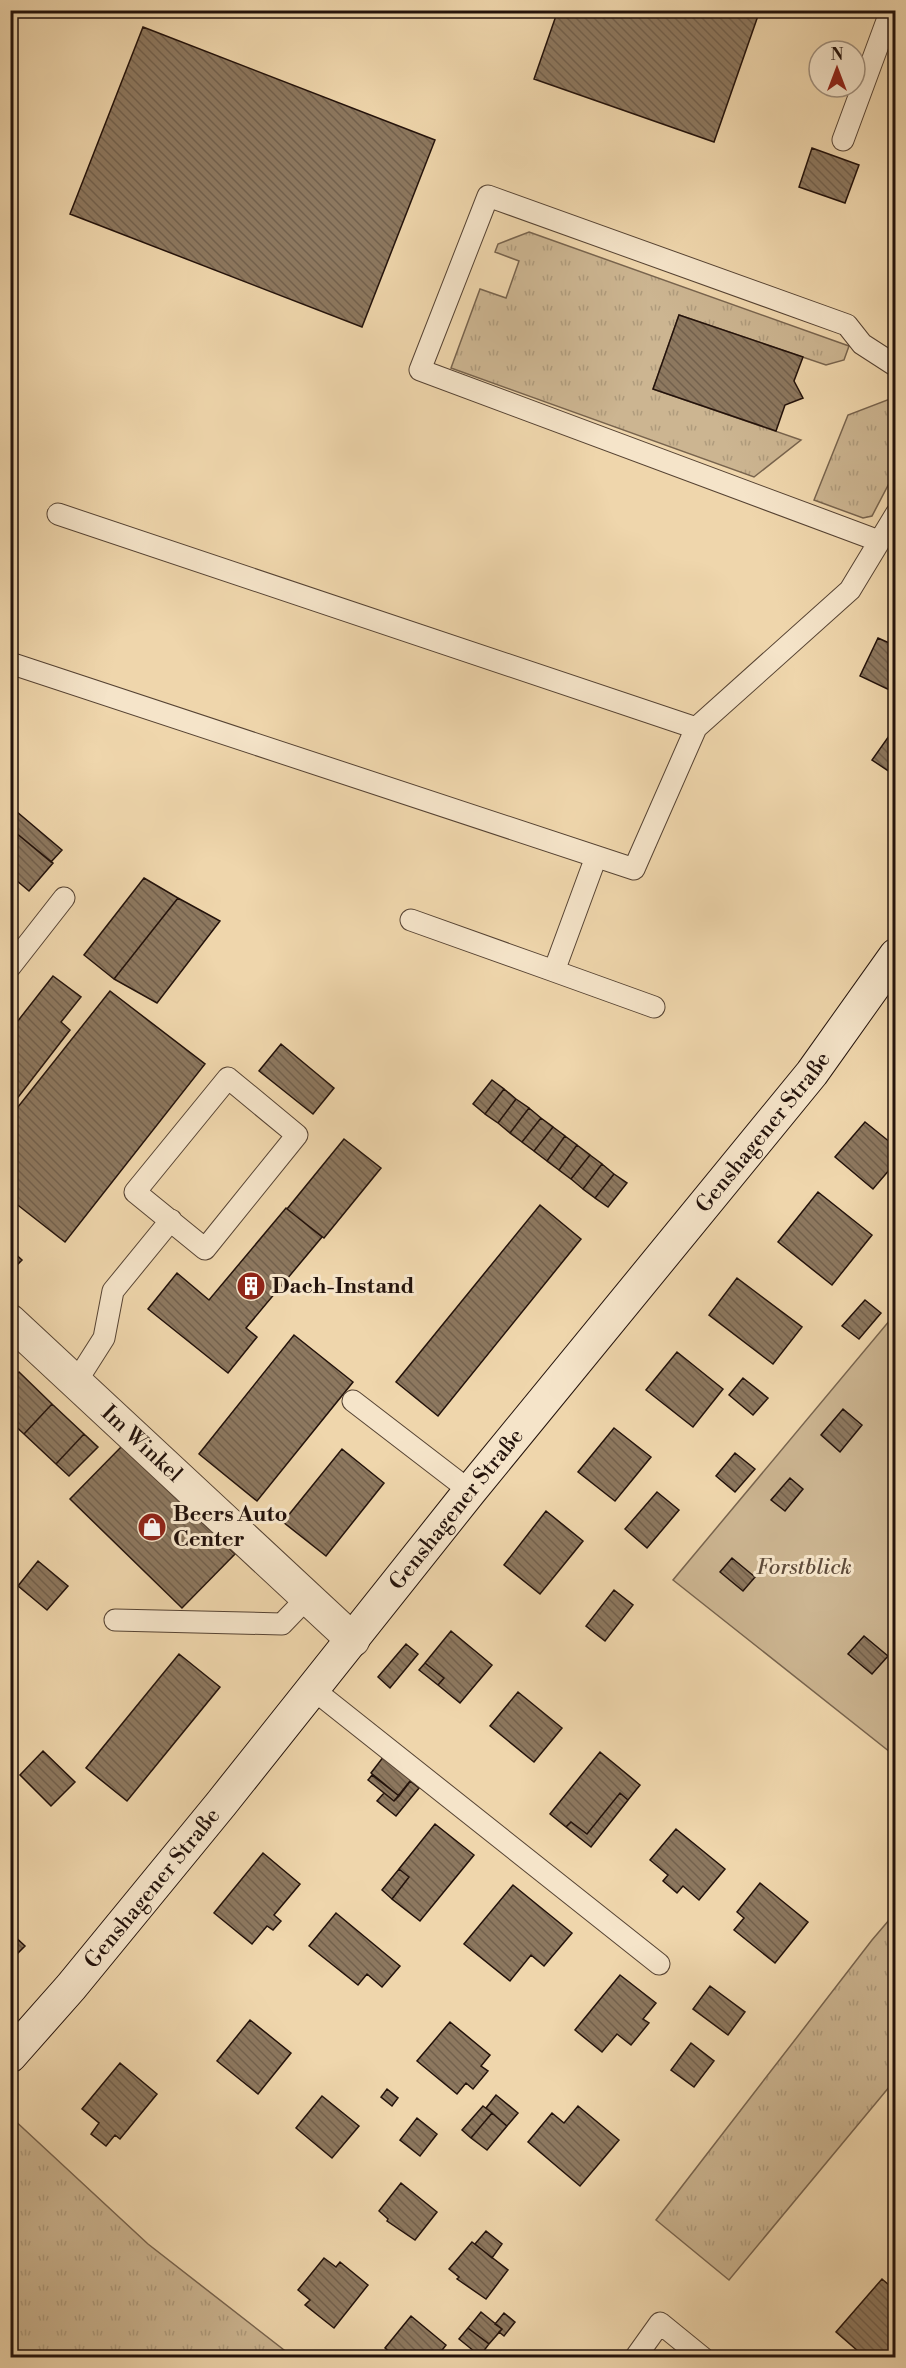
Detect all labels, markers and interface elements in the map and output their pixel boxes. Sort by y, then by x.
north arrow [807,39,867,99]
text: N [831,45,844,65]
street label: Genshagener Straße [690,1046,836,1218]
building icon: Dach-Instand [235,1270,267,1302]
place label: Dach-Instand [272,1273,415,1300]
street label: Im Winkel [96,1399,188,1488]
street label: Genshagener Straße [383,1423,529,1595]
place label: Beers Auto Center [173,1501,287,1553]
shop icon: Beers Auto Center [136,1511,168,1543]
park label: Forstblick [756,1554,852,1581]
street label: Genshagener Straße [78,1802,226,1974]

